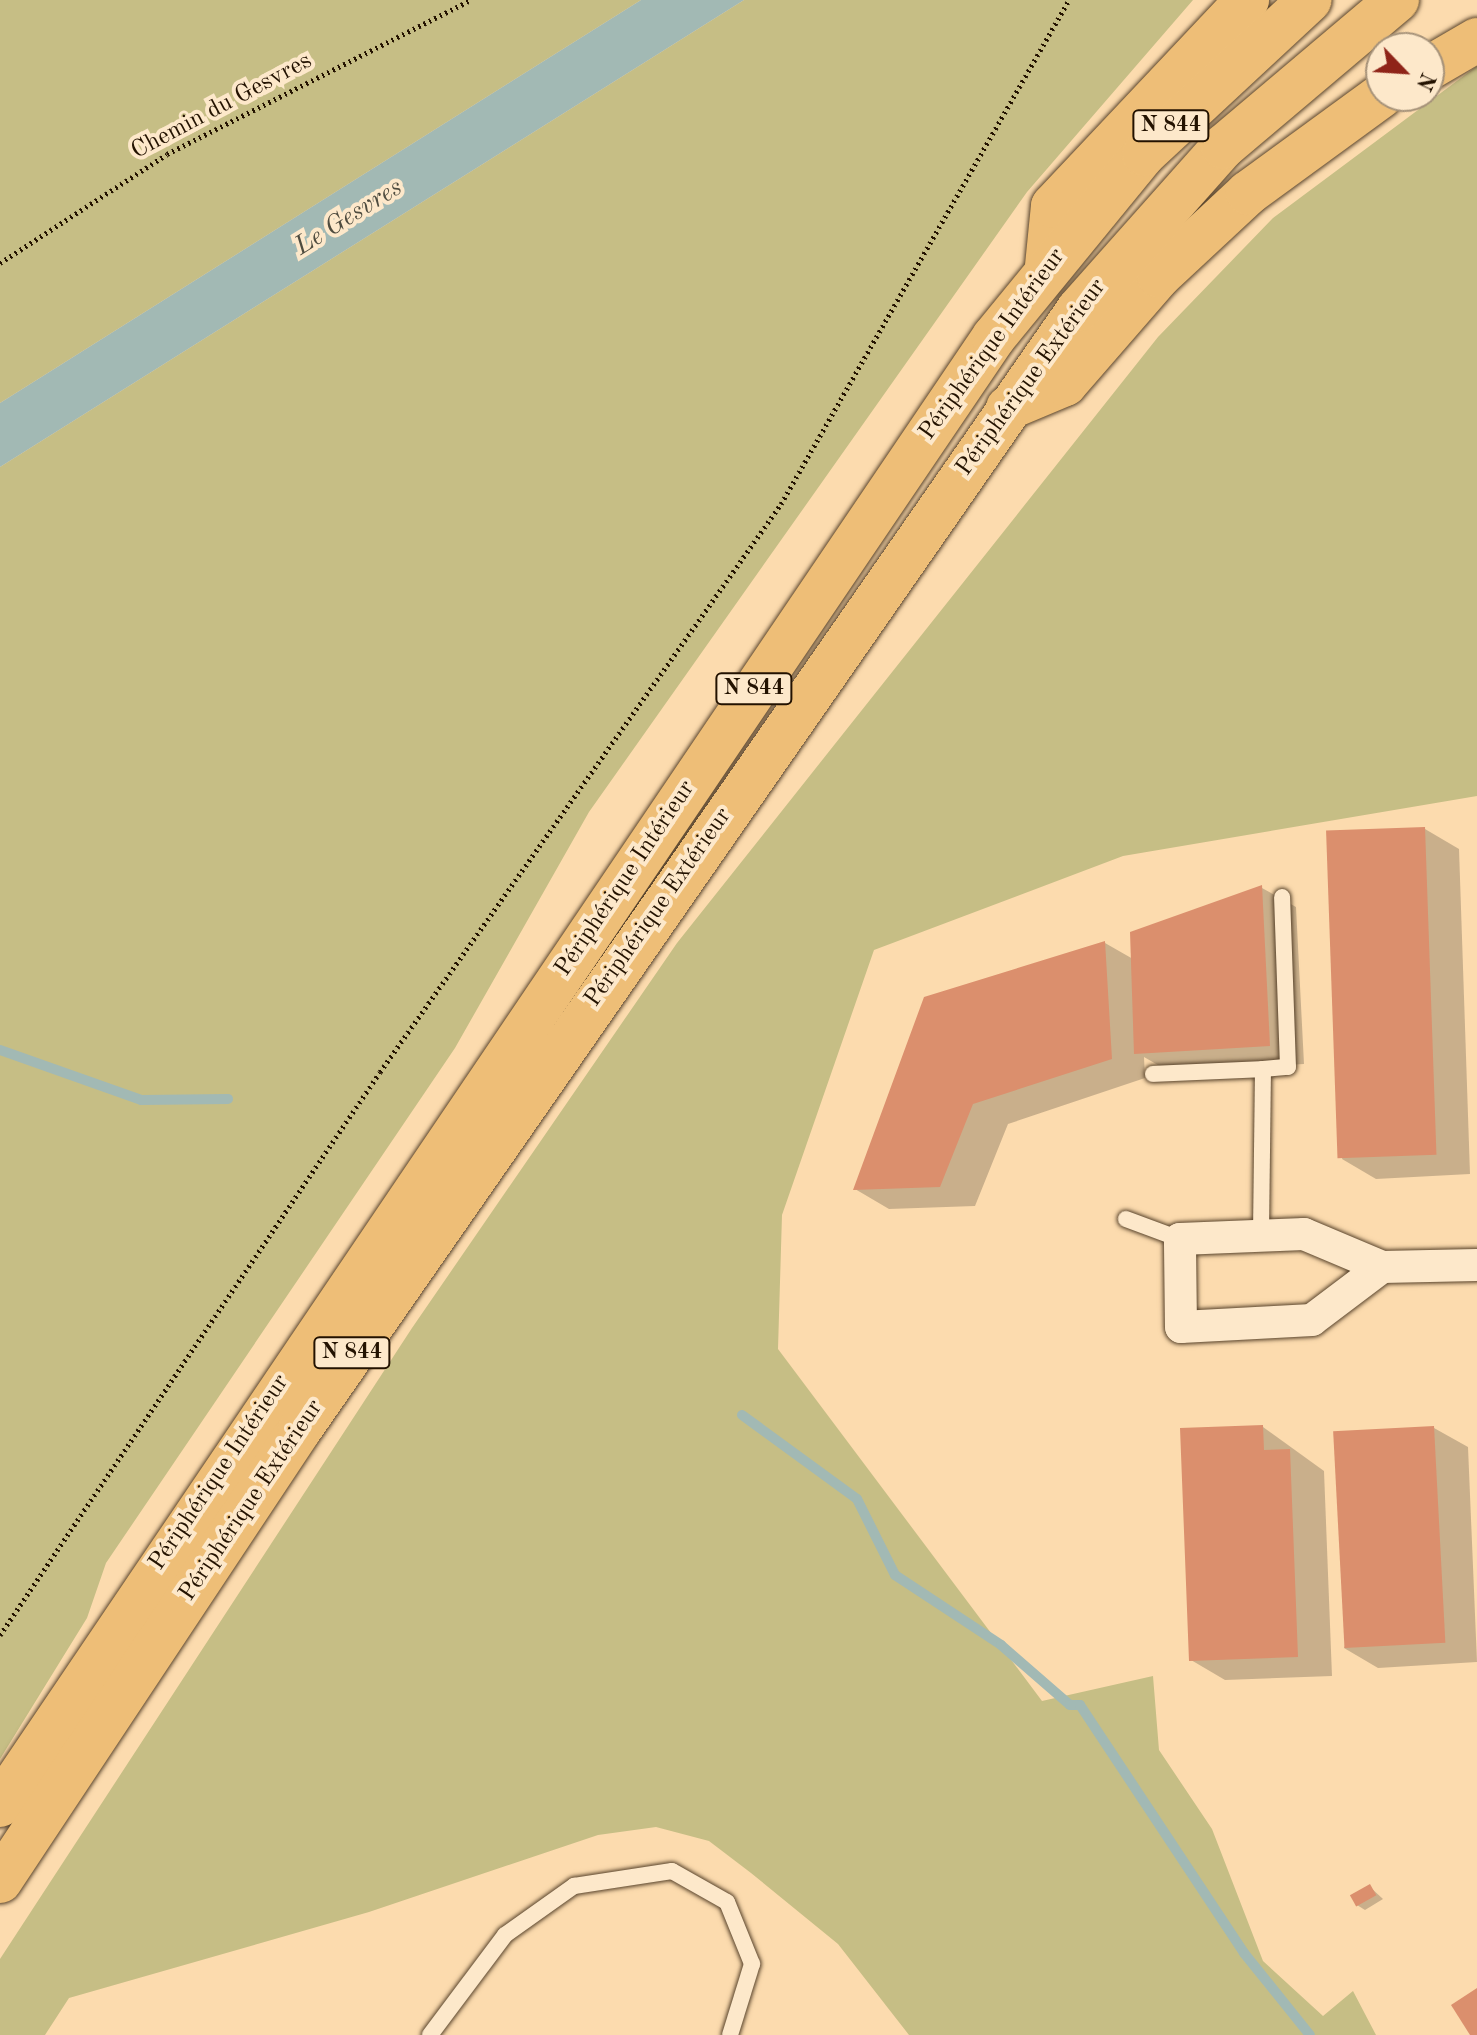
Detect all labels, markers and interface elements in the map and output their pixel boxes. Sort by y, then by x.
north arrow [1365,32,1445,112]
street label: Chemin du Gesvres [127,47,317,167]
text: N [1411,69,1438,94]
road number: N 844 [1131,108,1211,144]
water label: Le Gesvres [289,173,409,263]
street label: Périphérique Intérieur [914,244,1072,446]
street label: Périphérique Extérieur [951,274,1113,482]
road number: N 844 [714,671,794,707]
street label: Périphérique Intérieur [550,776,702,982]
street label: Périphérique Extérieur [579,803,739,1013]
road number: N 844 [312,1335,392,1371]
street label: Périphérique Intérieur [144,1370,296,1576]
street label: Périphérique Extérieur [174,1395,330,1607]

